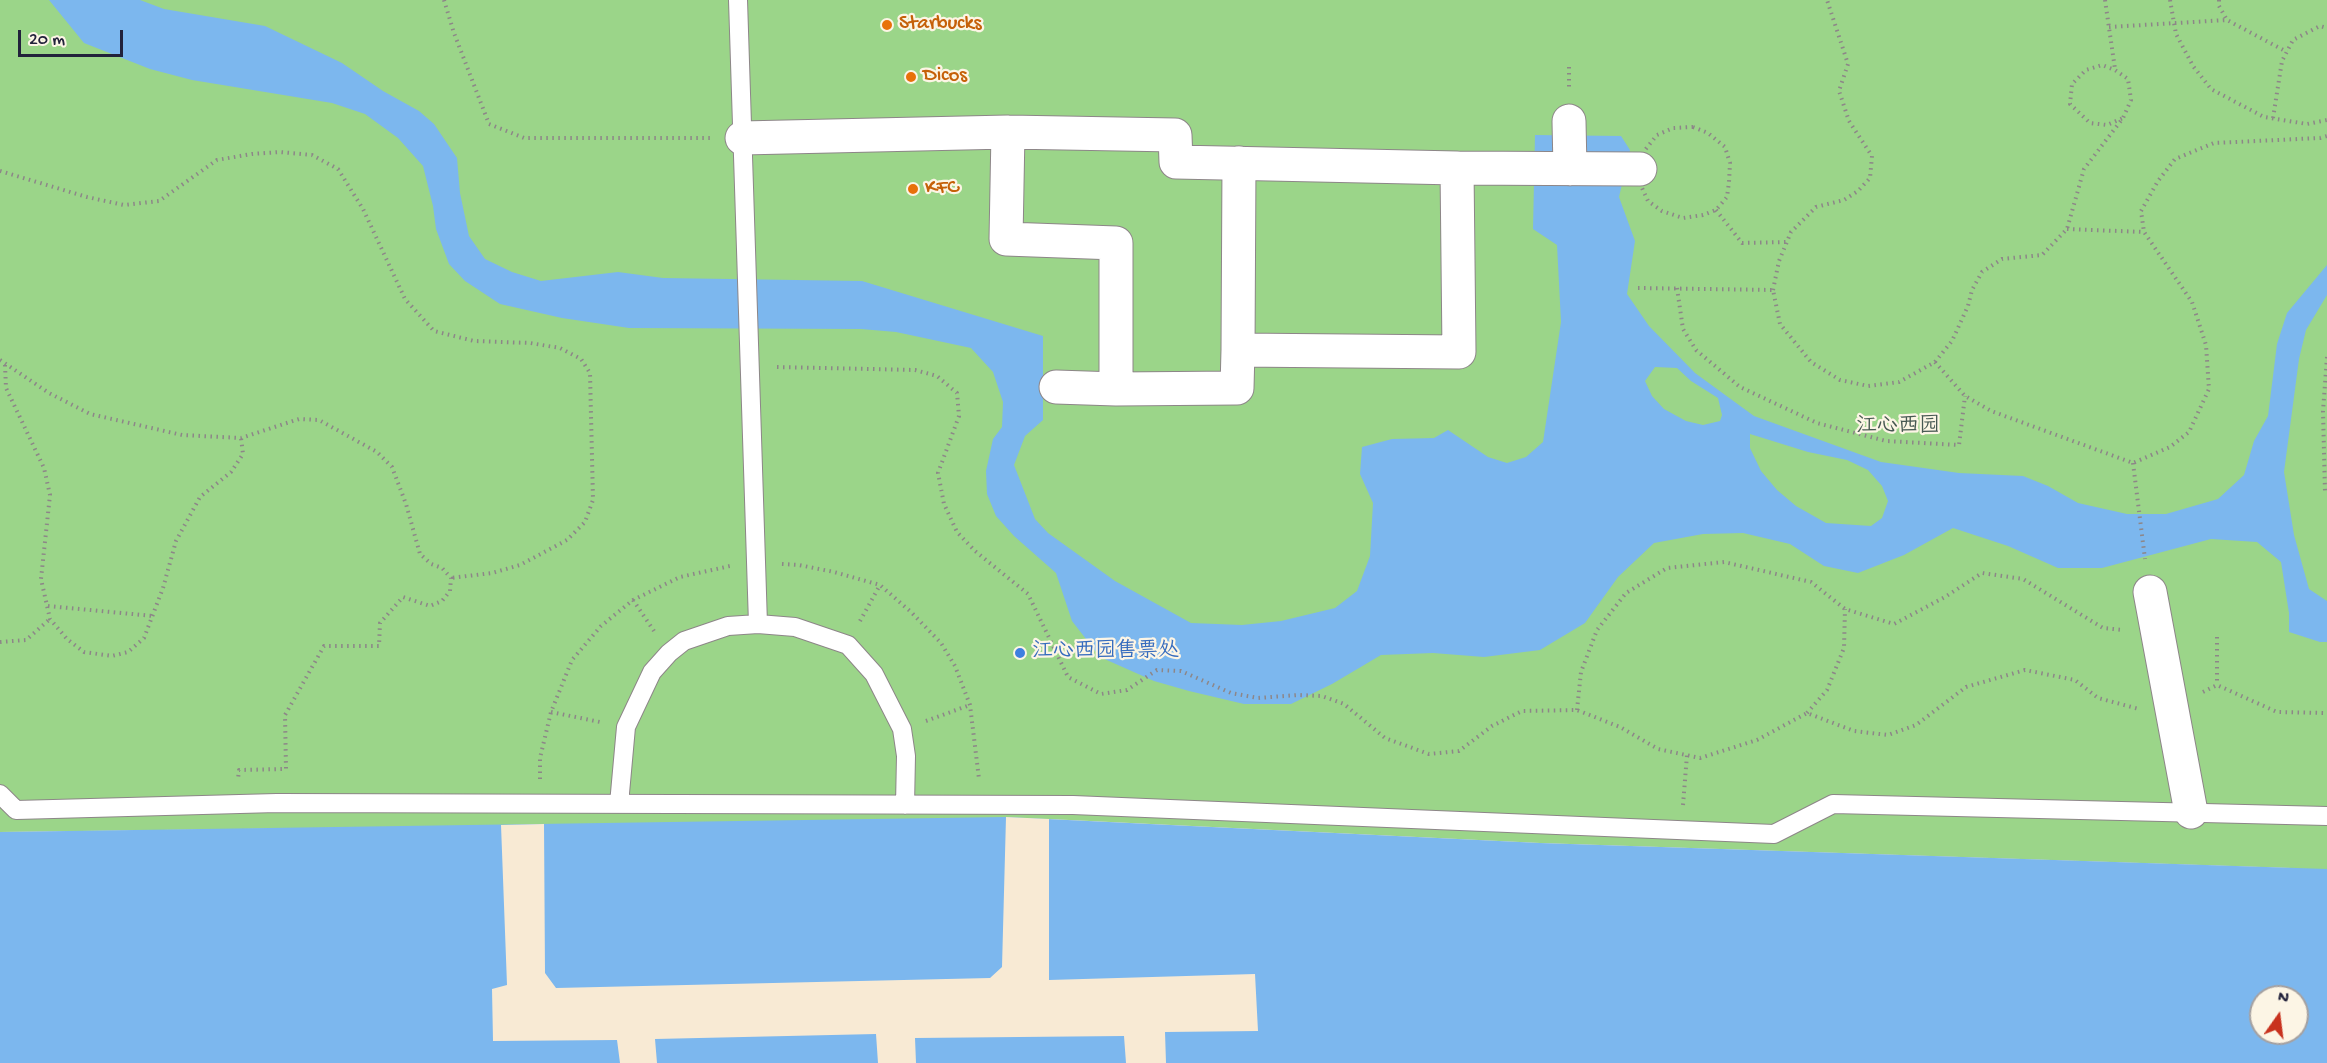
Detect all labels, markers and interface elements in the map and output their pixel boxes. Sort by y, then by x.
place label: Starbucks [899,12,982,38]
scale bar [21,18,126,56]
marker: Starbucks [880,18,894,32]
text: 20 m [29,30,65,51]
place label: Dicos [923,64,967,90]
marker: Dicos [904,70,918,84]
place label: KFC [925,176,959,202]
marker: KFC [906,182,920,196]
park label: 江心西园 [1856,415,1940,441]
place label: 江心西园售票处 [1032,640,1179,666]
marker: 江心西园售票处 [1013,646,1027,660]
north arrow [2249,985,2309,1045]
text: N [2276,989,2290,1009]

